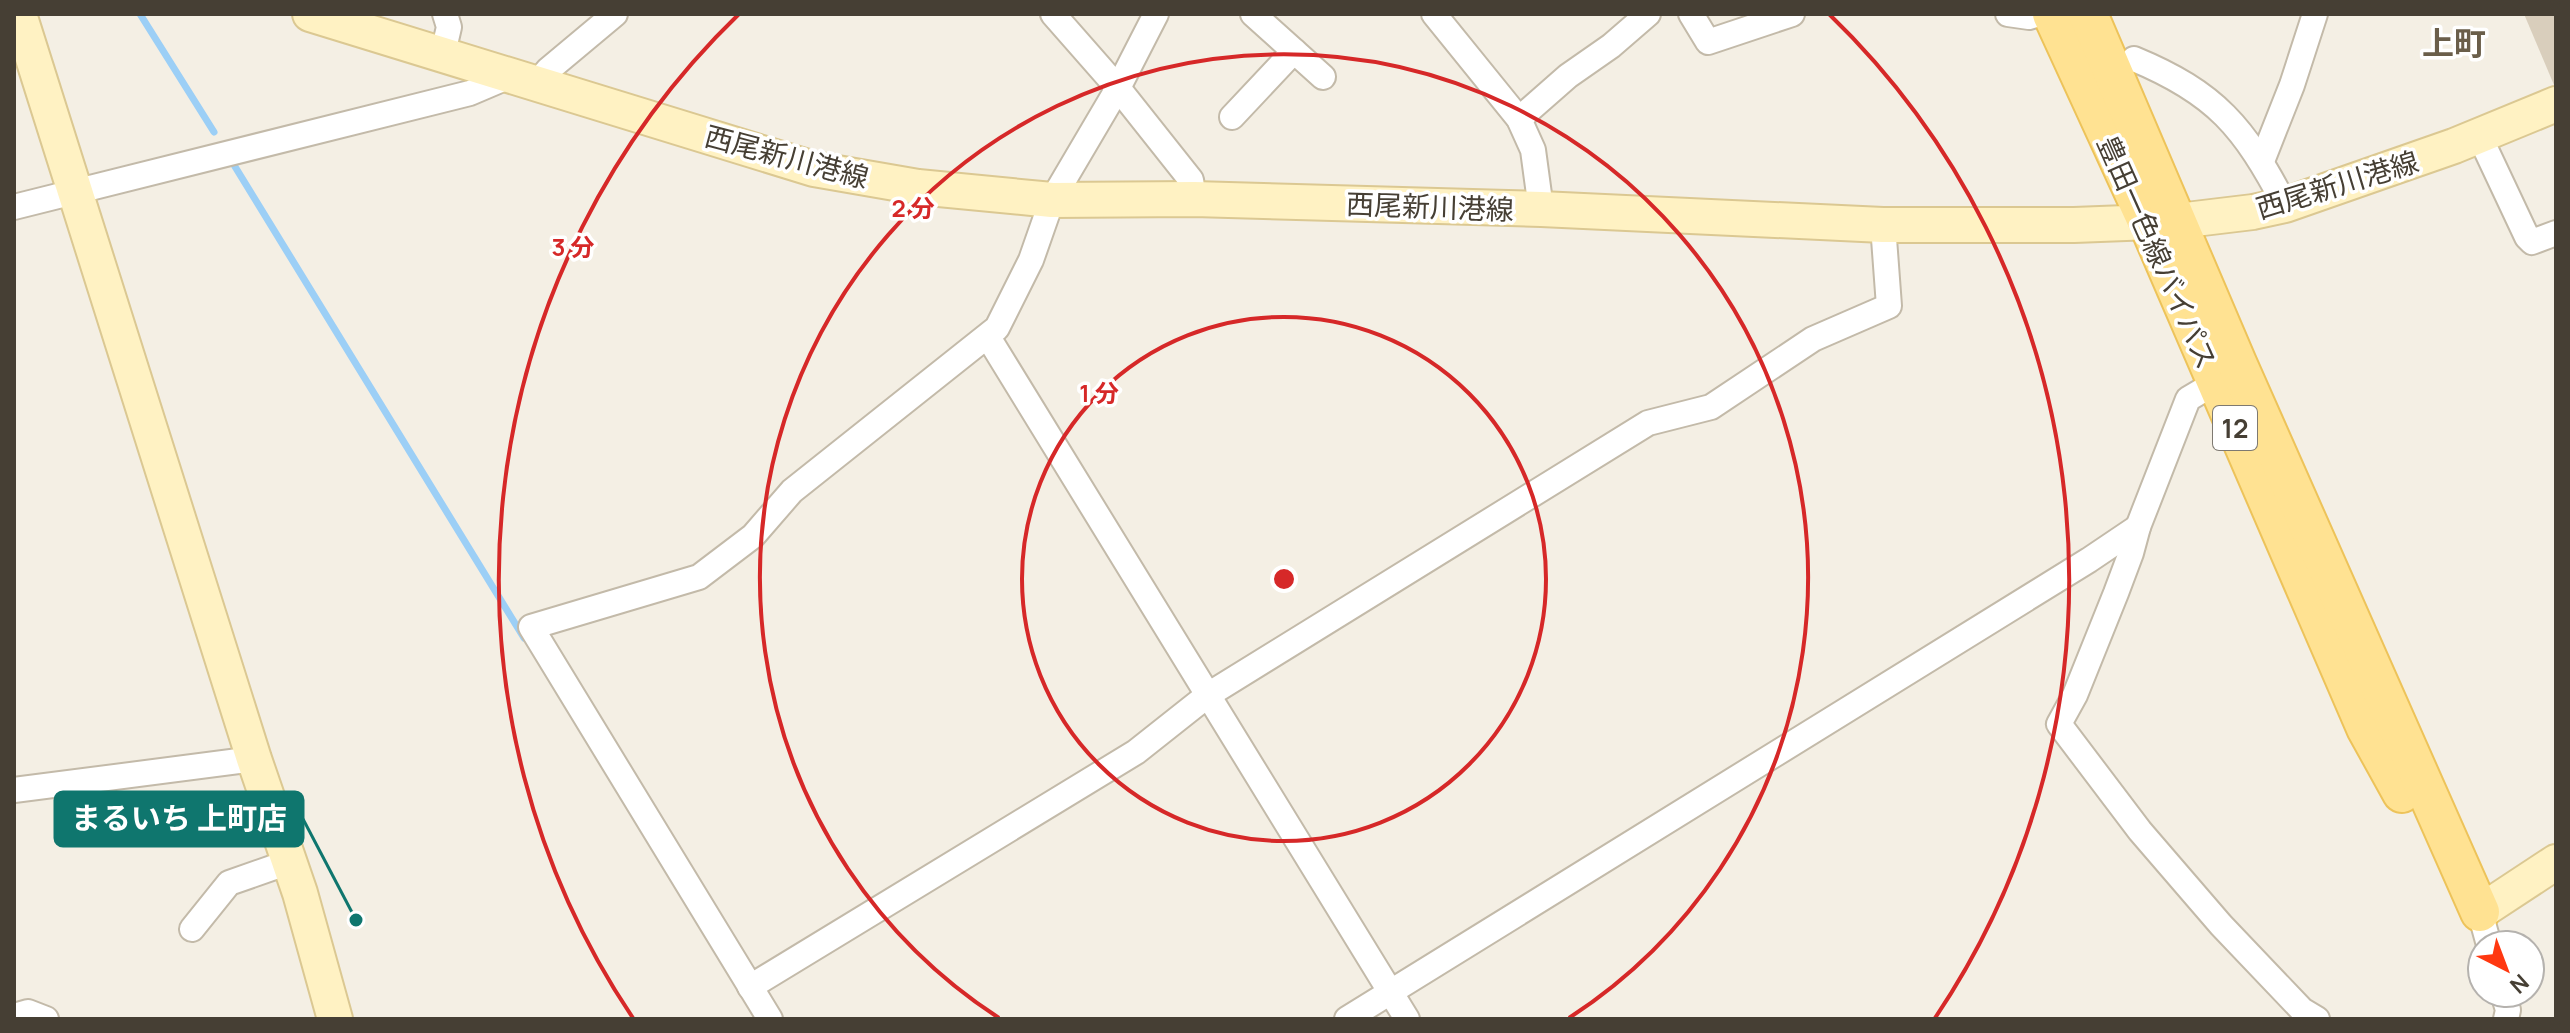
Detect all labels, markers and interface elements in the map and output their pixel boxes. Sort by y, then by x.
district label: 上町 [2422,21,2486,65]
street label: 西尾新川港線 [701,116,873,196]
street label: 豊田一色線バイパス [2090,129,2226,375]
street label: 西尾新川港線 [2251,141,2423,227]
street label: 西尾新川港線 [1345,184,1515,228]
text: 2 分 [891,191,935,224]
text: 3 分 [552,230,594,263]
text: 1 分 [1079,376,1119,409]
road number: 12 [2213,406,2257,450]
centre of rings [1270,565,1298,593]
callout: まるいち 上町店 [55,792,303,846]
text: まるいち 上町店 [71,797,287,838]
north arrow [2466,929,2546,1009]
text: N [2503,967,2535,1000]

